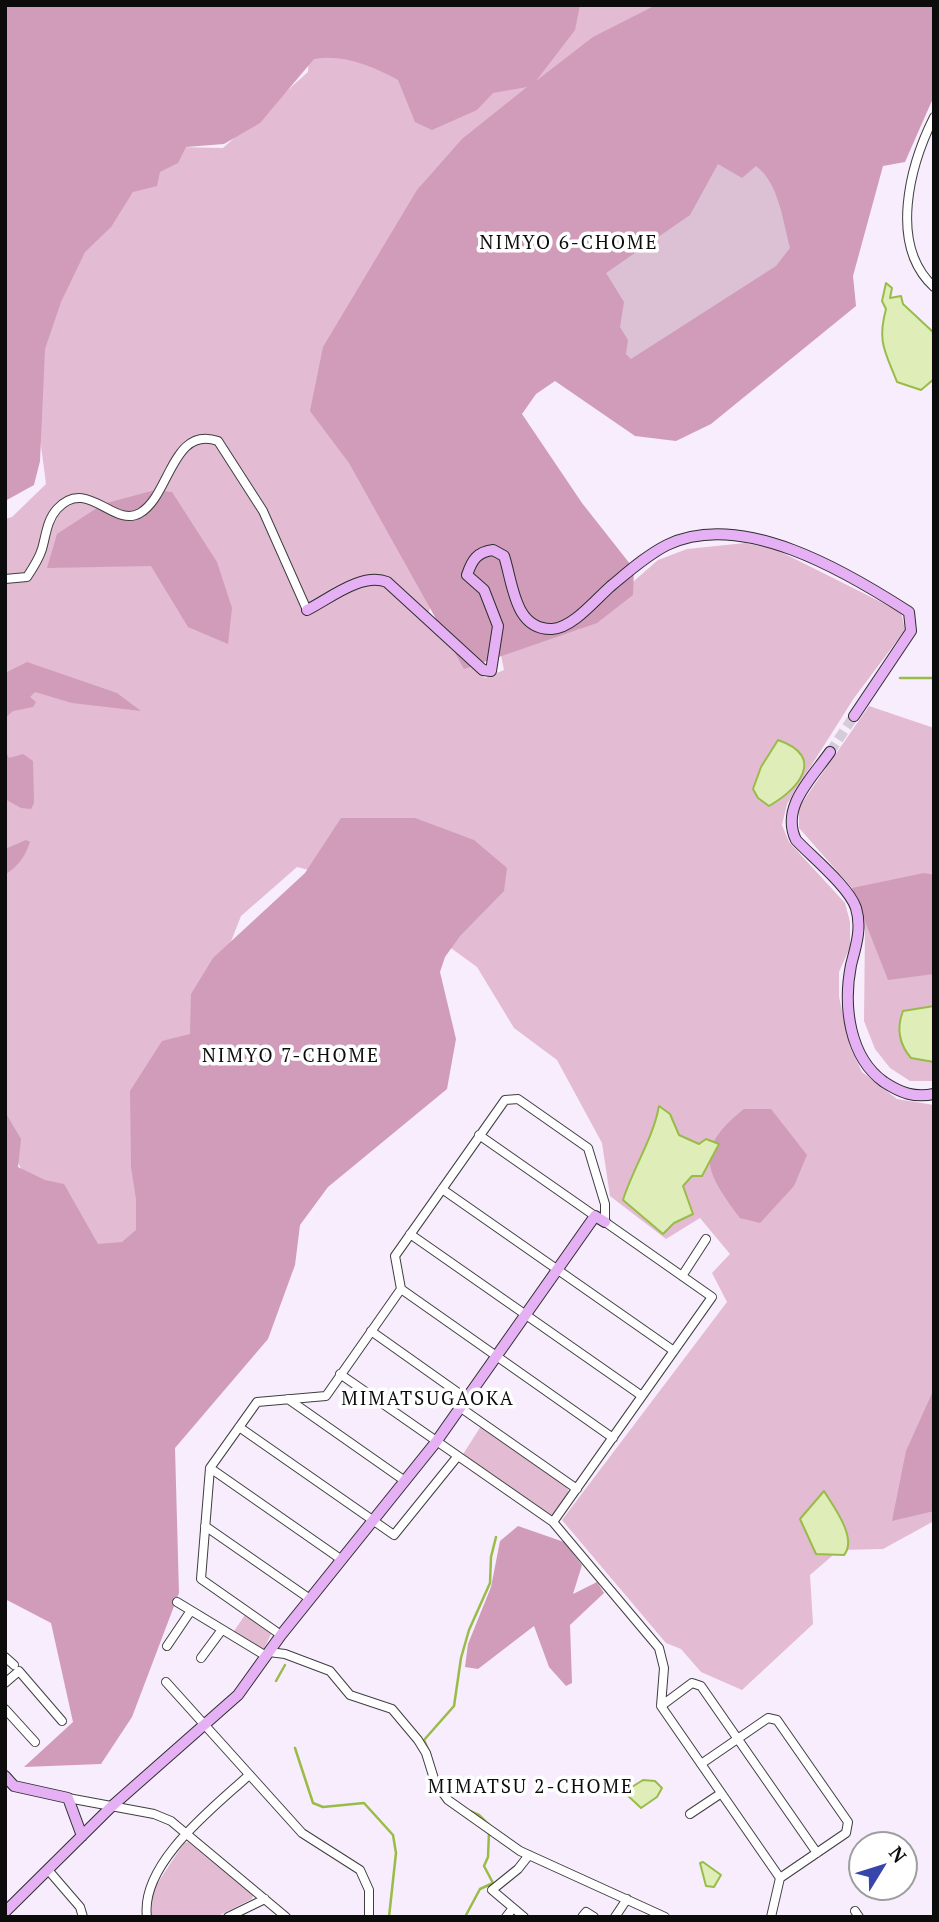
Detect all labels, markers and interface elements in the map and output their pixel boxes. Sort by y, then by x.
district label: NIMYO 6-CHOME [481,233,657,255]
district label: NIMYO 7-CHOME [204,1046,378,1068]
district label: MIMATSUGAOKA [343,1389,513,1411]
district label: MIMATSU 2-CHOME [430,1777,632,1799]
north arrow [848,1831,918,1901]
text: N [884,1841,913,1867]

